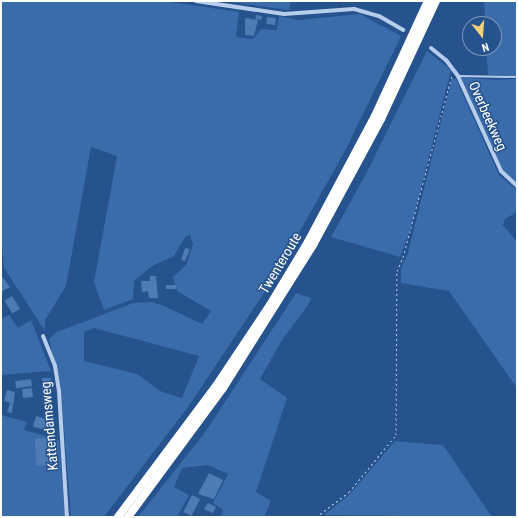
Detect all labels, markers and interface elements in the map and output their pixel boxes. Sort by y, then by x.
north arrow [462,16,502,56]
text: N [480,40,490,54]
street label: Overbeekweg [465,79,511,153]
street label: Twenteroute [255,229,305,297]
street label: Kattendamsweg [37,381,61,471]

